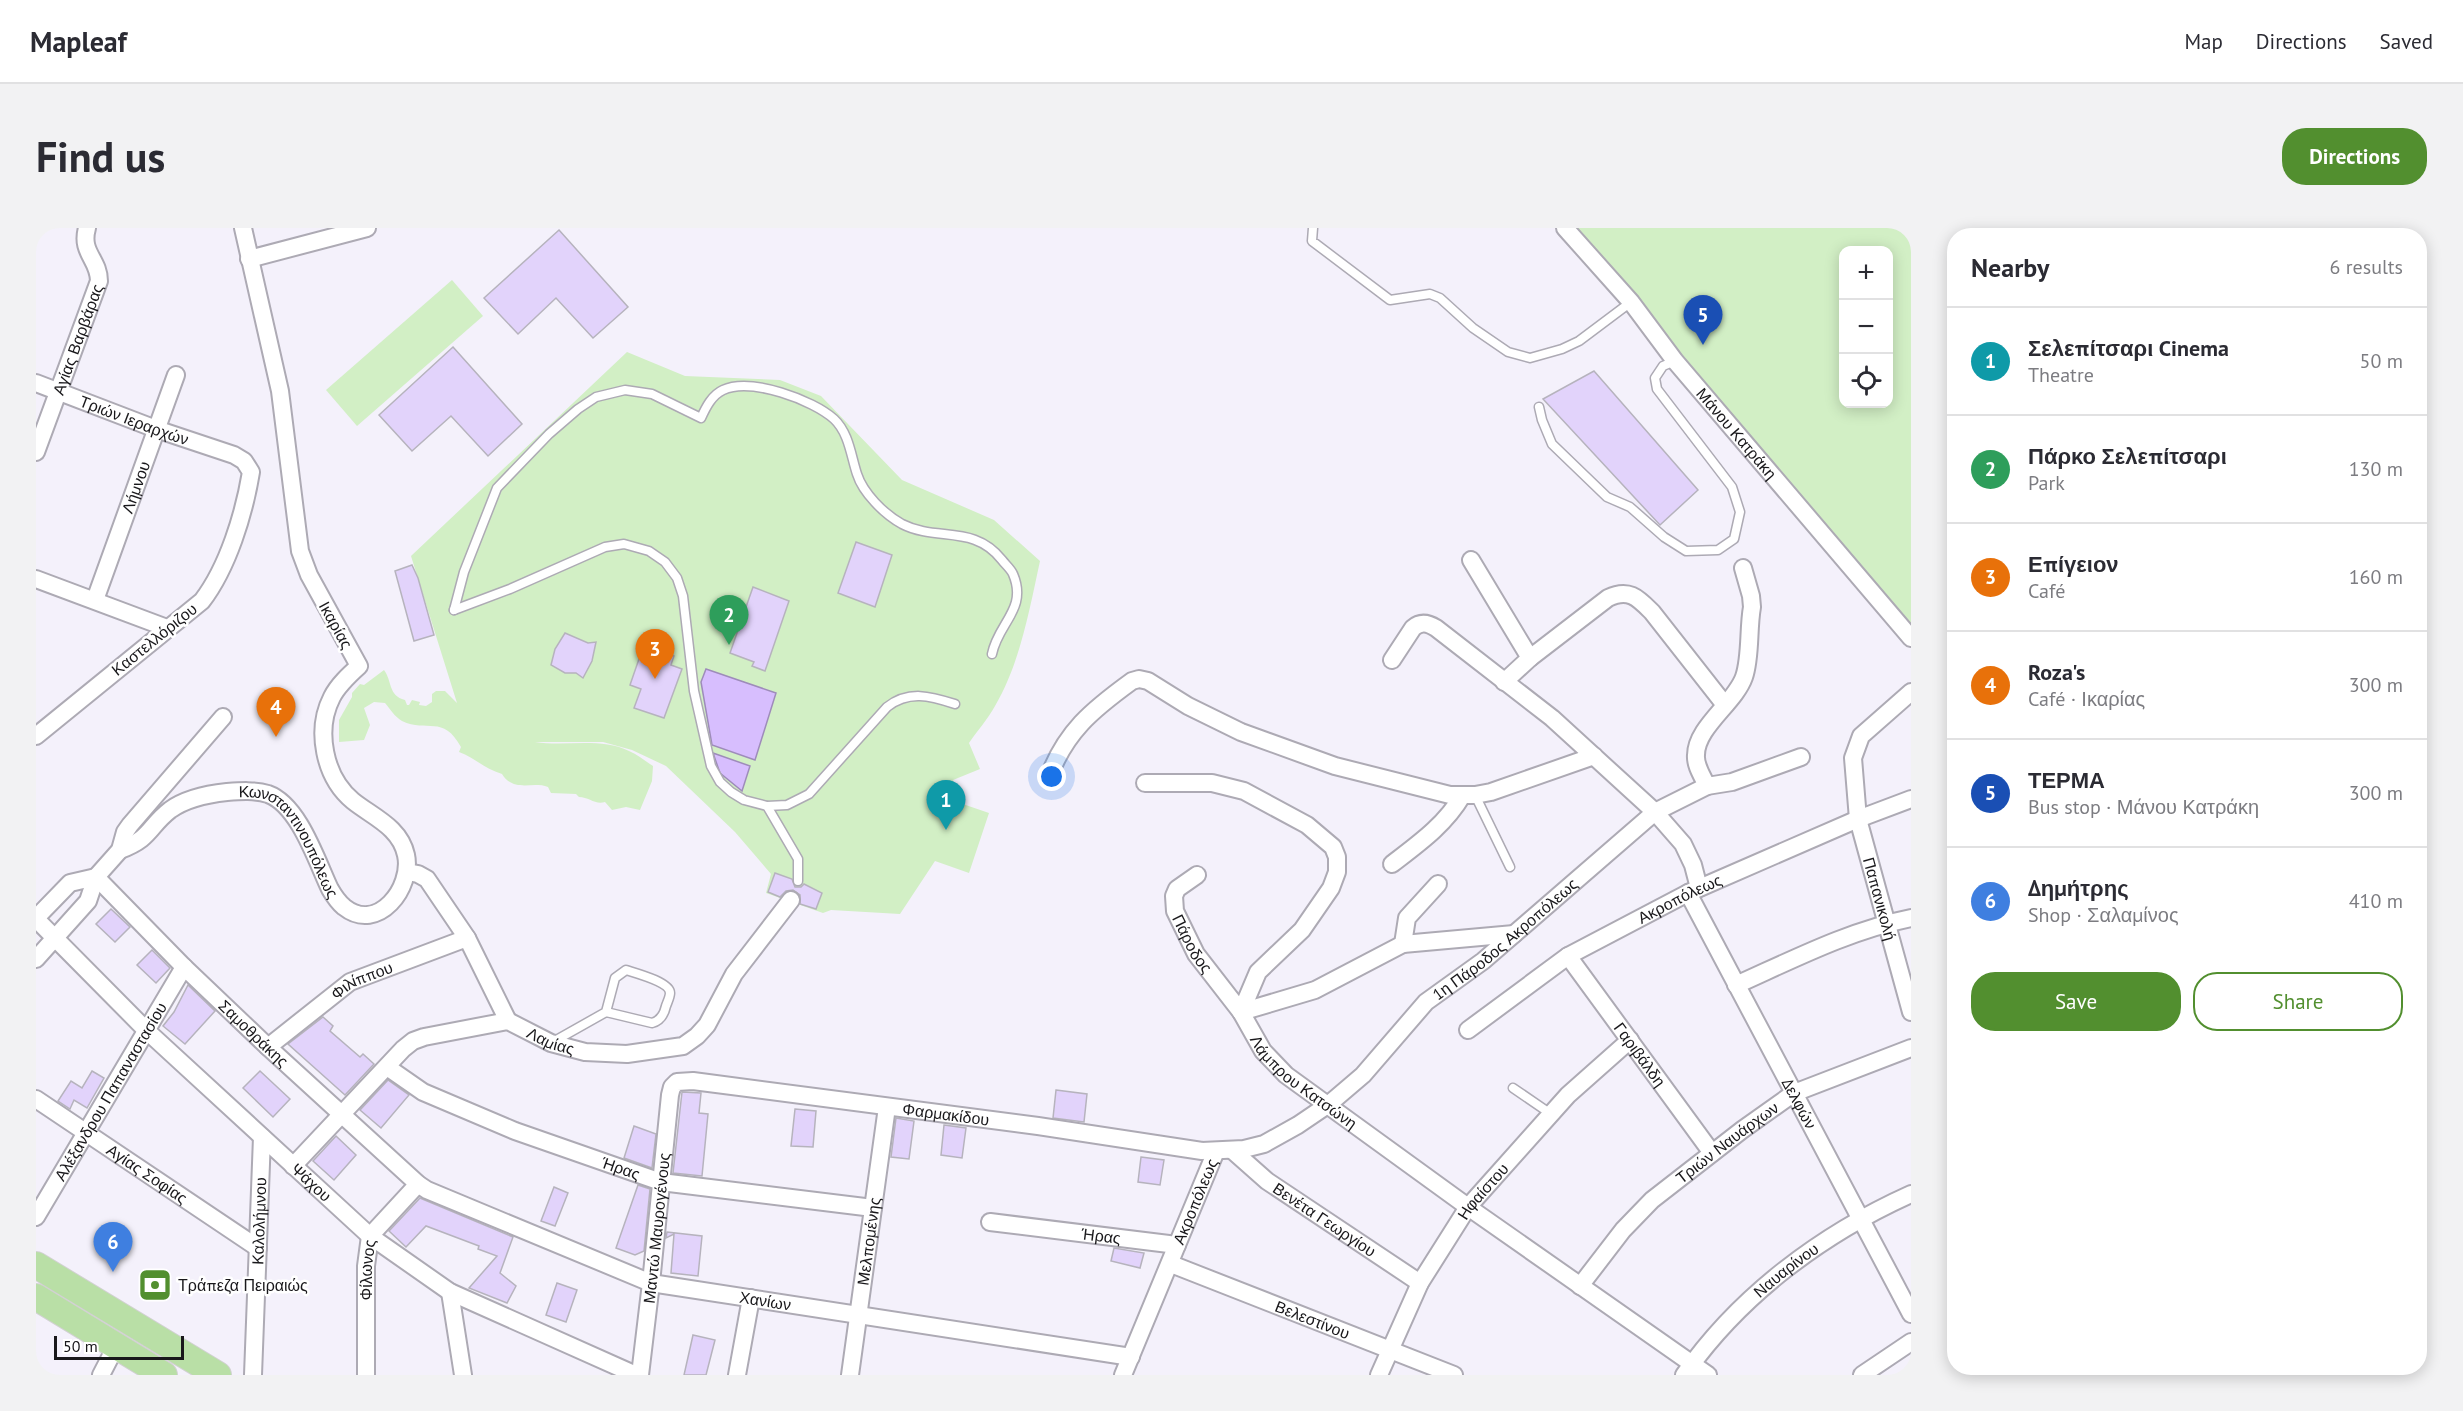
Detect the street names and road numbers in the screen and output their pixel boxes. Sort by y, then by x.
street label: Αγίας Βαρβάρας [48,281,107,398]
street label: Μάνου Κατράκη [1692,384,1781,483]
street label: Τριών Ιεραρχών [77,391,191,449]
street label: Λήμνου [117,458,154,516]
street label: Ικαρίας [315,598,357,652]
street label: Καστελλόριζου [107,599,201,679]
street label: Κωνσταντινουπόλεως [238,781,343,902]
street label: Παπανικολή [1859,855,1901,943]
street label: Ακροπόλεως [1634,869,1725,928]
street label: 1η Πάροδος Ακροπόλεως [1428,874,1582,1004]
street label: Πάροδος [1168,911,1217,977]
street label: Φιλίππου [327,957,395,1004]
street label: Σαμοθράκης [215,995,293,1071]
street label: Αλέξανδρου Παπαναστασίου [50,998,171,1184]
street label: Γαριβάλδη [1610,1018,1670,1091]
street label: Λαμίας [524,1022,577,1059]
street label: Λάμπρου Κατσώνη [1246,1031,1361,1133]
street label: Δελφών [1778,1074,1821,1132]
street label: Τριών Ναυάρχων [1672,1097,1782,1188]
street label: Φαρμακίδου [901,1098,990,1130]
street label: Αγίας Σοφίας [103,1139,192,1208]
street label: Μαντώ Μαυρογένους [639,1151,674,1304]
street label: Ήρας [598,1152,643,1184]
street label: Ακροπόλεως [1168,1155,1222,1247]
street label: Ψάχου [287,1159,336,1206]
street label: Ηφαίστου [1453,1159,1512,1223]
street label: Καλολήμνου [247,1177,270,1265]
street label: Βενέτα Γεωργίου [1269,1178,1380,1261]
street label: Μελπομένης [852,1196,884,1287]
street label: Ήρας [1079,1223,1122,1248]
street label: Φίλωνος [356,1238,379,1301]
street label: Ναυαρίνου [1749,1238,1822,1302]
street label: Χανίων [738,1287,792,1314]
street label: Βελεστίνου [1272,1296,1353,1343]

